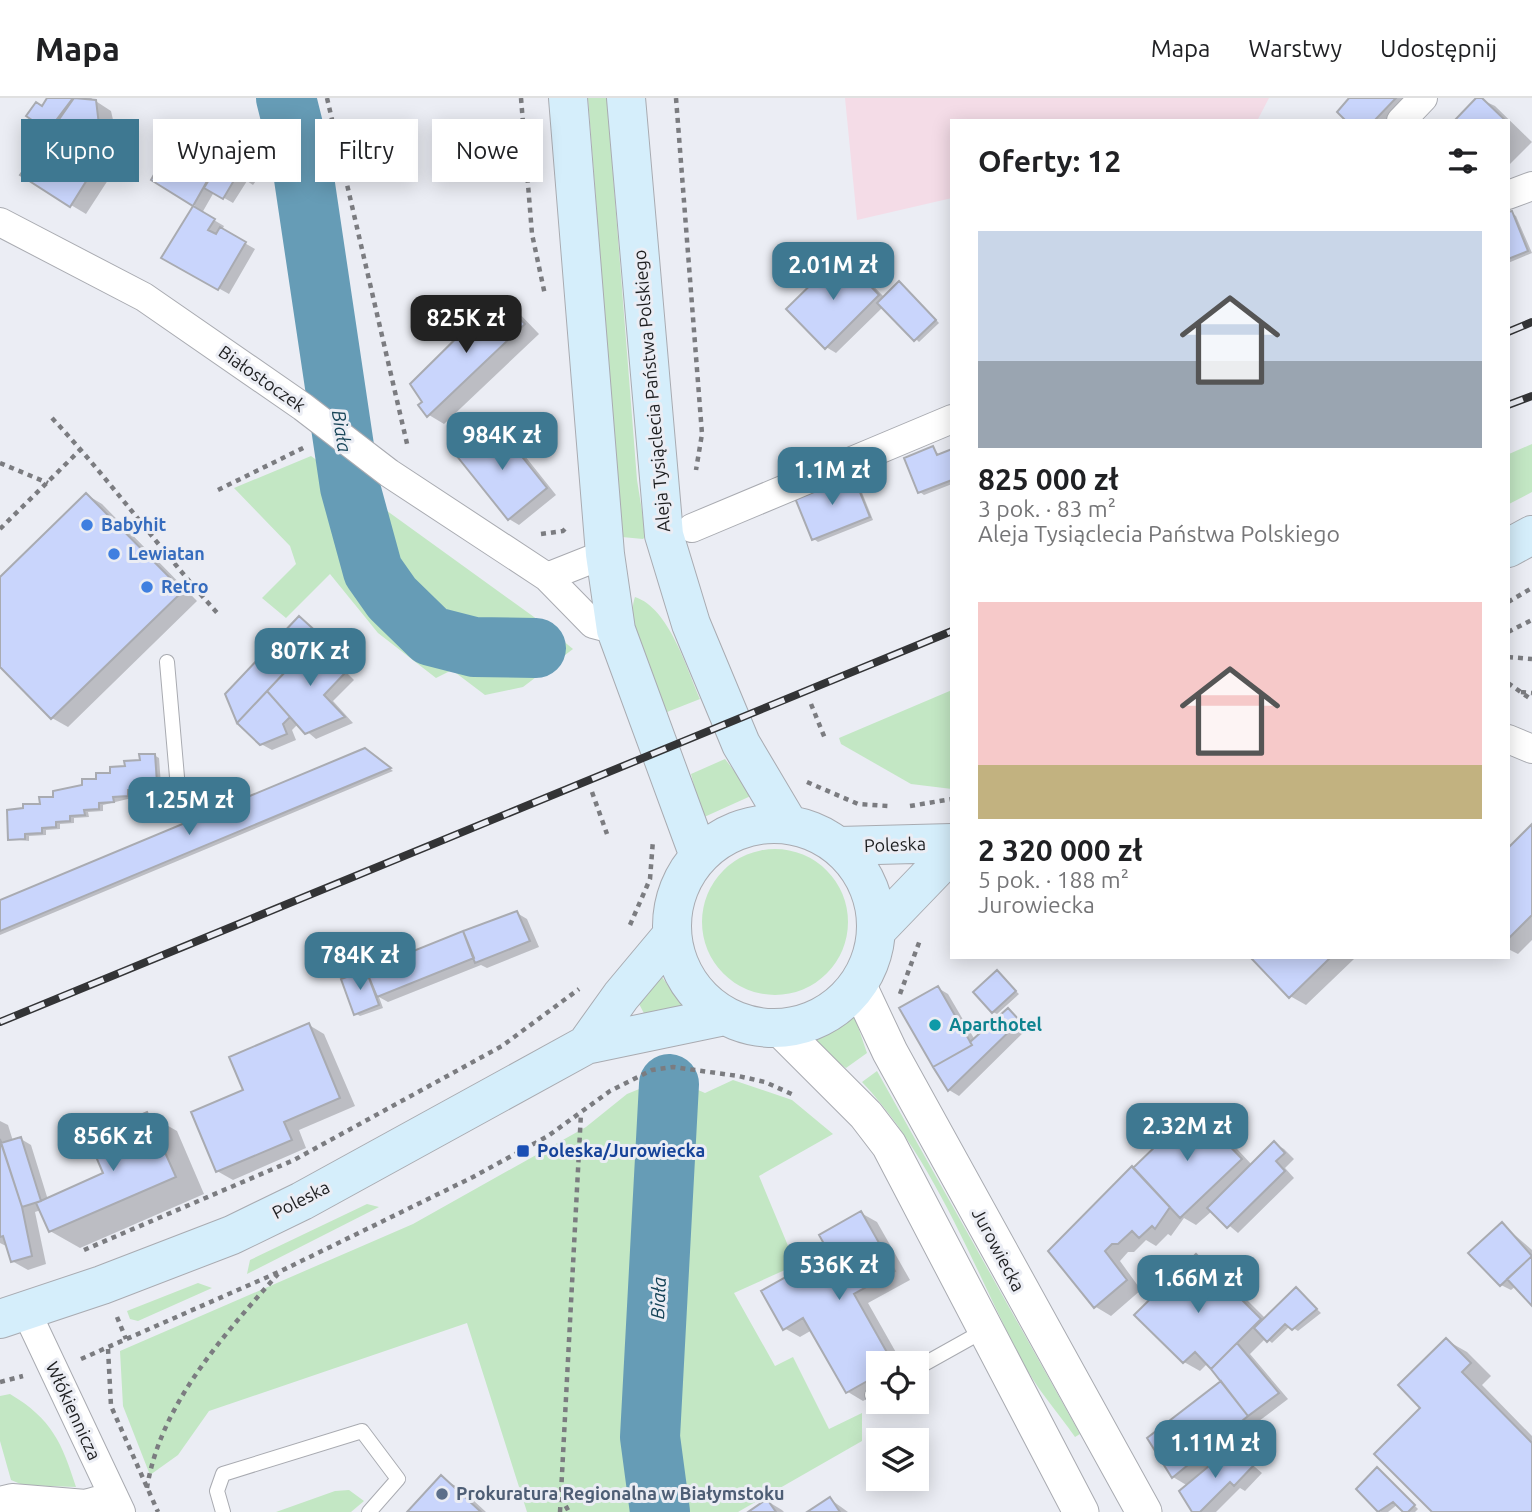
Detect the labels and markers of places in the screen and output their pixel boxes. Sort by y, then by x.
pin: 2.01M zł [761,242,905,302]
pin: 825K zł [401,296,531,355]
pin: 984K zł [437,412,567,472]
pin: 1.1M zł [767,448,897,507]
place label: Babyhit [101,514,166,534]
marker: Babyhit [79,517,95,533]
place label: Lewiatan [128,543,205,563]
marker: Lewiatan [106,546,122,562]
place label: Retro [161,576,209,596]
marker: Retro [139,579,155,595]
pin: 807K zł [245,628,375,688]
pin: 1.25M zł [117,778,261,837]
pin: 784K zł [295,932,425,992]
place label: Aparthotel [949,1014,1043,1034]
marker: Aparthotel [927,1017,943,1033]
pin: 2.32M zł [1115,1104,1259,1163]
pin: 856K zł [48,1114,178,1173]
place label: Poleska/Jurowiecka [537,1140,705,1160]
marker: Poleska/Jurowiecka [515,1143,531,1159]
pin: 536K zł [774,1242,904,1302]
pin: 1.66M zł [1126,1256,1270,1315]
pin: 1.11M zł [1143,1420,1287,1480]
place label: Prokuratura Regionalna w Białymstoku [456,1483,785,1503]
marker: Prokuratura Regionalna w Białymstoku [434,1486,450,1502]

